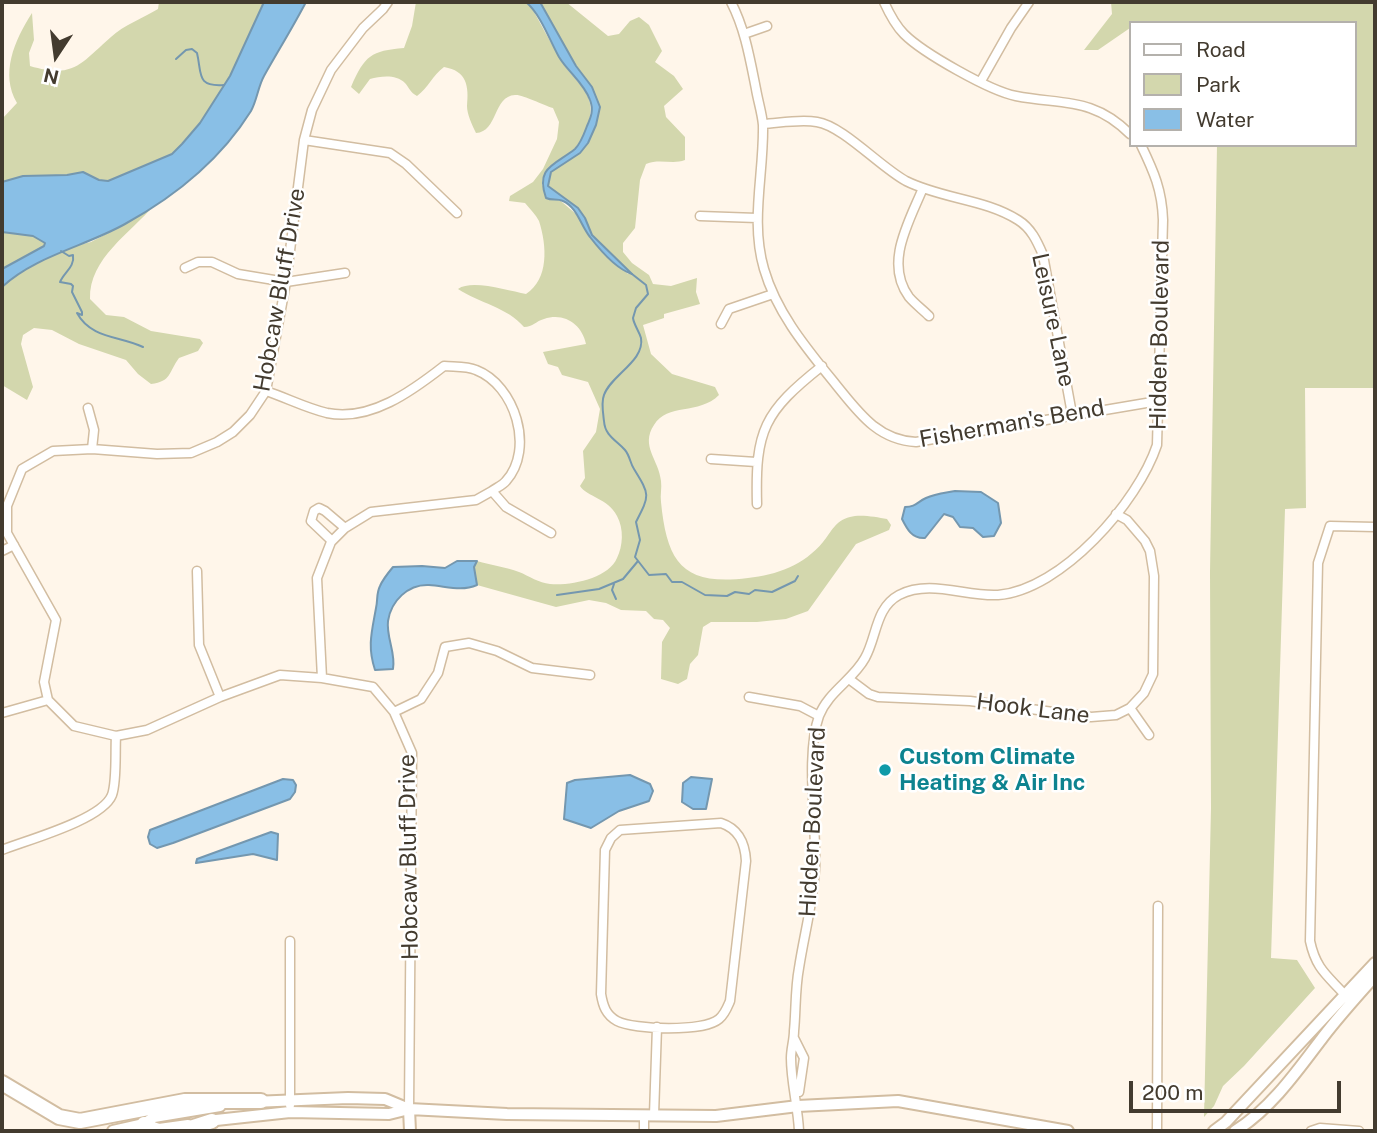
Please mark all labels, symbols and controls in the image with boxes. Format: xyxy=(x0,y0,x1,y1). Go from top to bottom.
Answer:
north arrow xyxy=(21,21,91,91)
legend xyxy=(1128,21,1356,147)
text: Road xyxy=(1196,37,1246,62)
text: N xyxy=(42,64,61,89)
text: Park xyxy=(1196,72,1241,97)
text: Water xyxy=(1196,107,1254,132)
street label: Hobcaw Bluff Drive xyxy=(249,186,311,394)
street label: Hidden Boulevard xyxy=(1145,240,1175,430)
street label: Leisure Lane xyxy=(1025,251,1081,389)
street label: Fisherman's Bend xyxy=(917,394,1107,454)
street label: Hook Lane xyxy=(975,688,1091,730)
street label: Hidden Boulevard xyxy=(794,726,832,918)
place label: Custom Climate Heating & Air Inc xyxy=(899,743,1085,797)
street label: Hobcaw Bluff Drive xyxy=(393,754,425,960)
marker: Custom Climate Heating & Air Inc xyxy=(877,762,893,778)
scale bar xyxy=(1132,1066,1344,1110)
text: 200 m xyxy=(1142,1080,1203,1105)

